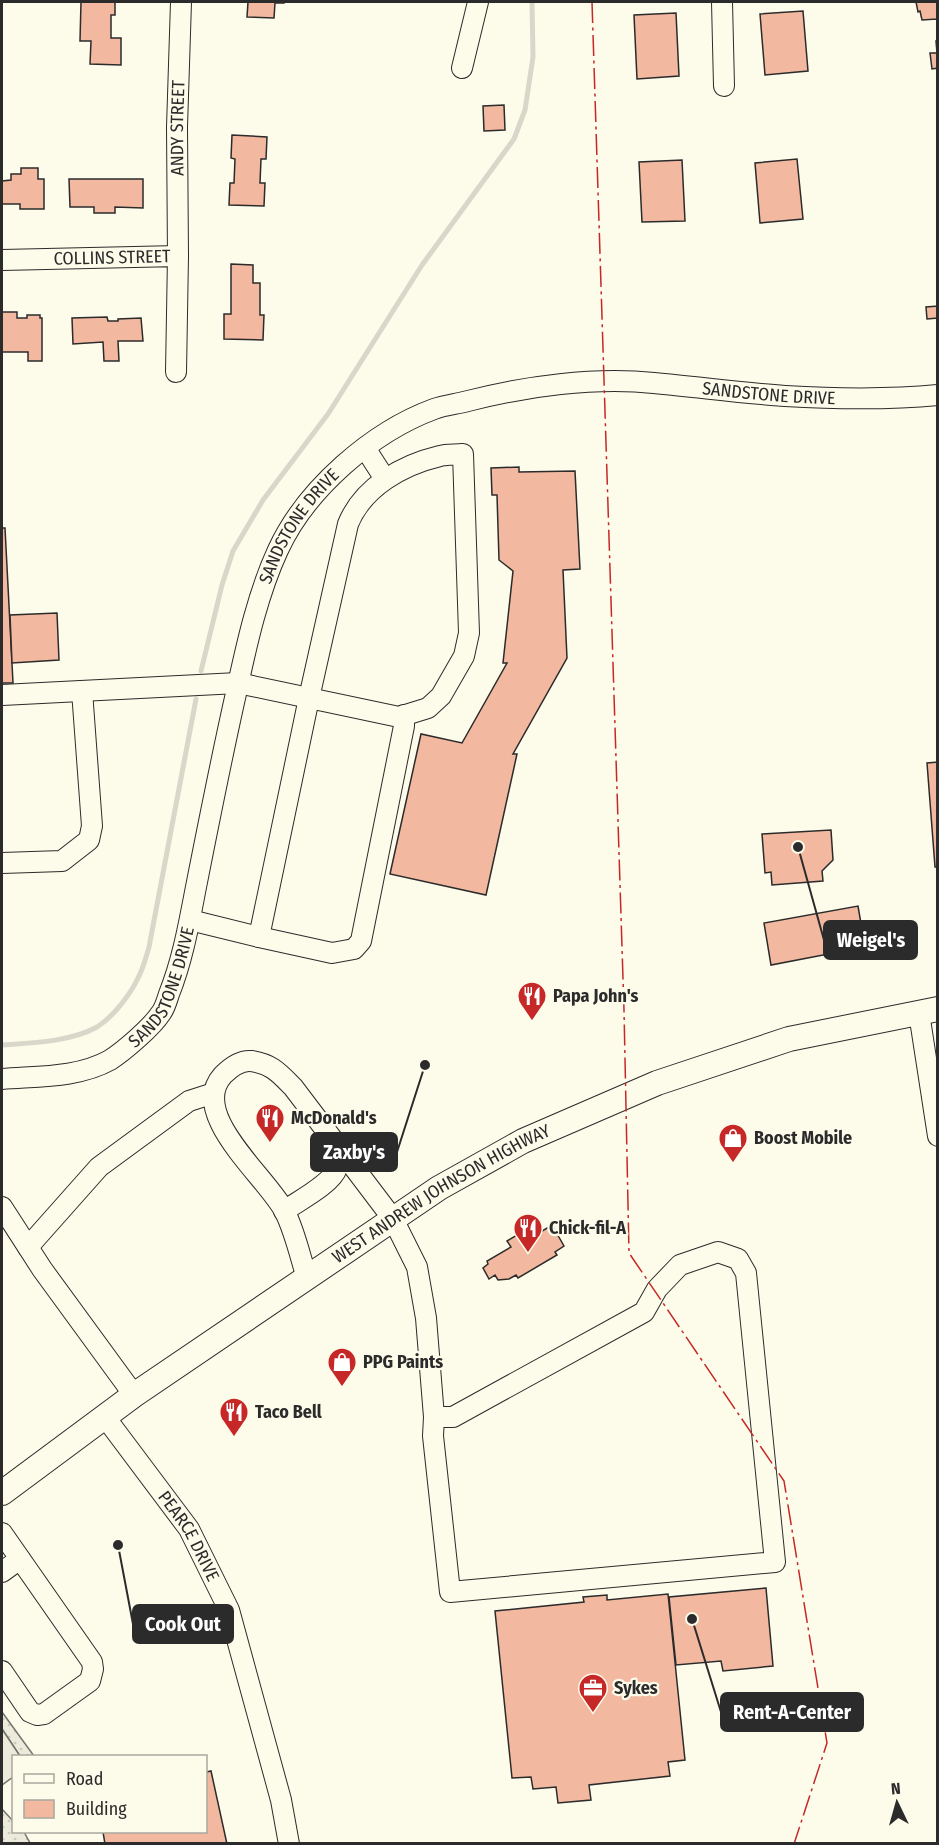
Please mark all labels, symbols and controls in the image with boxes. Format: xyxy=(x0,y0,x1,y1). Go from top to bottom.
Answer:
street label: ANDY STREET xyxy=(166,79,190,176)
street label: COLLINS STREET xyxy=(53,245,171,270)
street label: SANDSTONE DRIVE xyxy=(701,377,836,409)
street label: SANDSTONE DRIVE xyxy=(254,464,344,587)
callout: Weigel's xyxy=(824,921,917,959)
street label: SANDSTONE DRIVE xyxy=(124,925,199,1052)
text: Weigel's xyxy=(837,928,905,952)
restaurant icon: Papa John's xyxy=(516,980,548,1022)
place label: Papa John's xyxy=(553,985,639,1007)
restaurant icon: McDonald's xyxy=(254,1102,286,1144)
place label: McDonald's xyxy=(291,1107,377,1129)
street label: WEST ANDREW JOHNSON HIGHWAY xyxy=(328,1120,553,1268)
shop icon: Boost Mobile xyxy=(717,1122,749,1164)
place label: Boost Mobile xyxy=(754,1127,852,1149)
callout: Zaxby's xyxy=(311,1133,397,1171)
text: Zaxby's xyxy=(323,1140,385,1164)
restaurant icon: Chick-fil-A xyxy=(512,1212,544,1254)
place label: Chick-fil-A xyxy=(549,1217,626,1239)
shop icon: PPG Paints xyxy=(326,1346,358,1388)
place label: PPG Paints xyxy=(363,1351,443,1373)
restaurant icon: Taco Bell xyxy=(218,1396,250,1438)
place label: Taco Bell xyxy=(255,1401,322,1423)
street label: PEARCE DRIVE xyxy=(153,1487,224,1585)
callout: Cook Out xyxy=(133,1605,233,1643)
text: Cook Out xyxy=(145,1612,222,1636)
office icon: Sykes xyxy=(577,1672,609,1714)
place label: Sykes xyxy=(614,1677,658,1699)
callout: Rent-A-Center xyxy=(721,1693,863,1731)
text: Rent-A-Center xyxy=(733,1700,852,1724)
legend xyxy=(12,1755,207,1833)
text: Road xyxy=(66,1768,103,1790)
north arrow xyxy=(867,1773,927,1833)
text: N xyxy=(890,1779,901,1798)
text: Building xyxy=(66,1798,127,1820)

